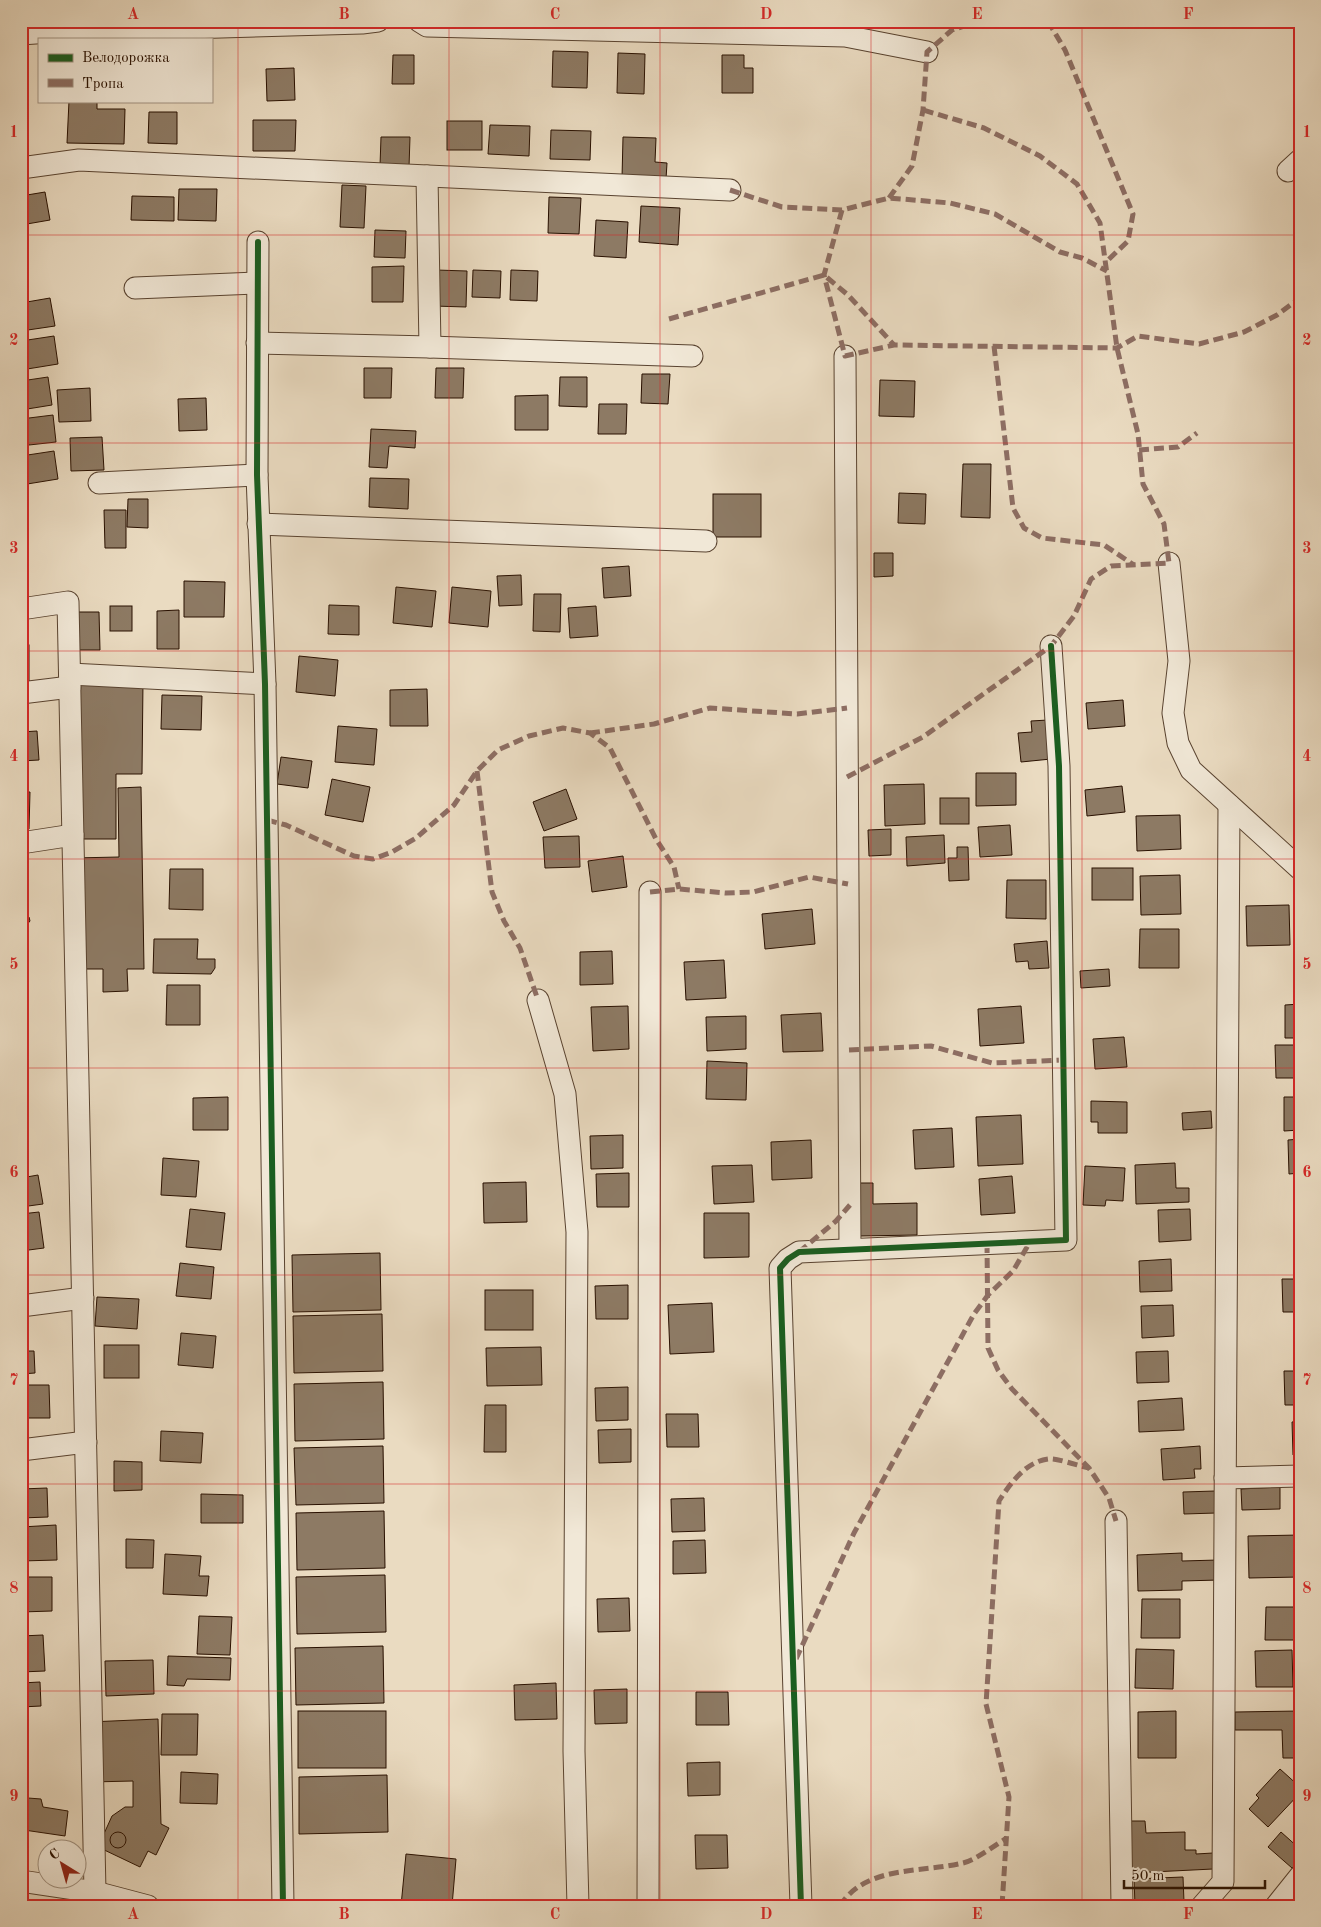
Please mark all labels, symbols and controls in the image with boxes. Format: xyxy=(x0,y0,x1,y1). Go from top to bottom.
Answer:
text: A xyxy=(127,7,139,23)
text: B xyxy=(338,7,350,23)
text: C xyxy=(550,7,560,23)
text: D xyxy=(760,7,772,23)
text: E xyxy=(971,7,983,23)
text: F xyxy=(1183,7,1194,23)
legend xyxy=(38,38,212,102)
text: Велодорожка xyxy=(82,51,170,66)
text: Тропа xyxy=(82,77,124,92)
text: 1 xyxy=(9,125,19,141)
text: 1 xyxy=(1302,125,1312,141)
text: 2 xyxy=(9,333,19,349)
text: 2 xyxy=(1302,333,1312,349)
text: 3 xyxy=(9,541,19,557)
text: 3 xyxy=(1302,541,1312,557)
text: 4 xyxy=(9,749,19,765)
text: 4 xyxy=(1302,749,1312,765)
text: 5 xyxy=(9,957,19,973)
text: 5 xyxy=(1302,957,1312,973)
text: 6 xyxy=(9,1165,19,1181)
text: 6 xyxy=(1302,1165,1312,1181)
text: 7 xyxy=(9,1373,19,1389)
text: 7 xyxy=(1302,1373,1312,1389)
text: 8 xyxy=(9,1581,19,1597)
text: 8 xyxy=(1302,1581,1312,1597)
text: 9 xyxy=(9,1789,19,1805)
text: 9 xyxy=(1302,1789,1312,1805)
north arrow xyxy=(38,1840,88,1890)
text: С xyxy=(47,1846,63,1863)
scale bar xyxy=(1124,1857,1265,1889)
text: 50 m xyxy=(1131,1869,1165,1884)
text: A xyxy=(127,1907,139,1923)
text: B xyxy=(338,1907,350,1923)
text: C xyxy=(550,1907,560,1923)
text: D xyxy=(760,1907,772,1923)
text: E xyxy=(971,1907,983,1923)
text: F xyxy=(1183,1907,1194,1923)

